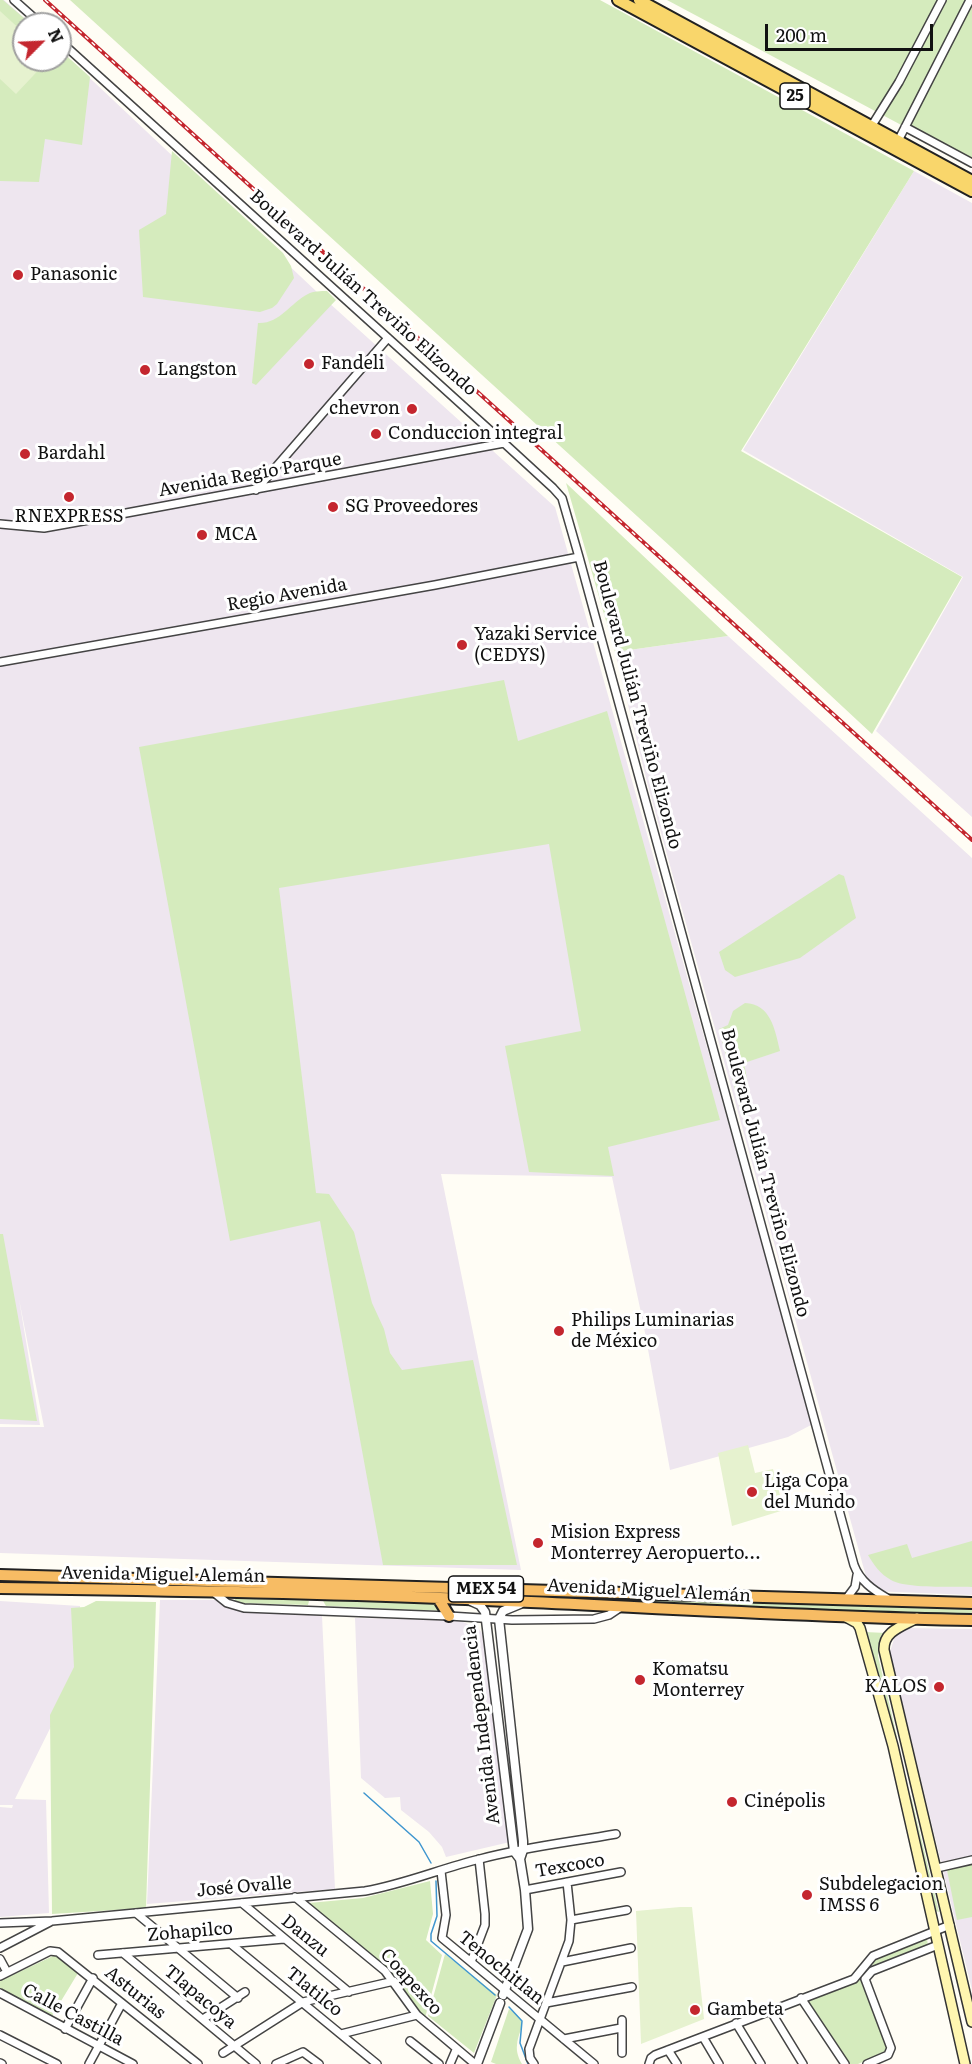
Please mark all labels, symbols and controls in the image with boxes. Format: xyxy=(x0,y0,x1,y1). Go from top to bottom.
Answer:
north arrow xyxy=(12,12,72,72)
scale bar xyxy=(768,12,936,50)
text: 200 m xyxy=(776,21,827,48)
text: N xyxy=(43,24,70,47)
road number: 25 xyxy=(780,83,810,109)
street label: Boulevard Julián Treviño Elizondo xyxy=(245,185,481,401)
place label: Panasonic xyxy=(30,264,117,286)
marker: Panasonic xyxy=(11,268,25,282)
place label: Fandeli xyxy=(321,353,385,375)
marker: Fandeli xyxy=(302,357,316,371)
place label: Langston xyxy=(157,359,237,381)
marker: Langston xyxy=(138,363,152,377)
place label: chevron xyxy=(329,398,400,420)
marker: chevron xyxy=(405,402,419,416)
place label: Conduccion integral xyxy=(388,423,563,445)
marker: Conduccion integral xyxy=(369,427,383,441)
place label: Bardahl xyxy=(37,443,105,465)
marker: Bardahl xyxy=(18,447,32,461)
street label: Avenida Regio Parque xyxy=(157,448,343,502)
marker: RNEXPRESS xyxy=(62,490,76,504)
place label: SG Proveedores xyxy=(345,496,478,518)
marker: SG Proveedores xyxy=(326,500,340,514)
place label: RNEXPRESS xyxy=(14,506,124,528)
place label: MCA xyxy=(214,524,257,546)
marker: MCA xyxy=(195,528,209,542)
street label: Boulevard Julián Treviño Elizondo xyxy=(588,558,686,852)
street label: Regio Avenida xyxy=(225,574,349,616)
place label: Yazaki Service (CEDYS) xyxy=(474,624,597,666)
marker: Yazaki Service (CEDYS) xyxy=(455,638,469,652)
street label: Boulevard Julián Treviño Elizondo xyxy=(716,1026,814,1320)
place label: Philips Luminarias de México xyxy=(571,1310,734,1352)
marker: Philips Luminarias de México xyxy=(552,1324,566,1338)
place label: Liga Copa del Mundo xyxy=(764,1471,855,1514)
marker: Liga Copa del Mundo xyxy=(745,1485,759,1499)
place label: Mision Express Monterrey Aeropuerto… xyxy=(550,1522,760,1564)
marker: Mision Express Monterrey Aeropuerto… xyxy=(531,1536,545,1550)
street label: Avenida Miguel Alemán xyxy=(61,1562,265,1588)
street label: Avenida Miguel Alemán xyxy=(546,1575,752,1607)
road number: MEX 54 xyxy=(448,1576,524,1602)
street label: Avenida Independencia xyxy=(459,1624,505,1826)
place label: Komatsu Monterrey xyxy=(652,1659,744,1702)
marker: Komatsu Monterrey xyxy=(633,1673,647,1687)
place label: KALOS xyxy=(865,1676,927,1698)
marker: KALOS xyxy=(932,1680,946,1694)
place label: Cinépolis xyxy=(744,1791,825,1813)
marker: Cinépolis xyxy=(725,1795,739,1809)
street label: Texcoco xyxy=(534,1849,606,1883)
street label: José Ovalle xyxy=(196,1872,292,1902)
place label: Subdelegacion IMSS 6 xyxy=(819,1874,943,1916)
marker: Subdelegacion IMSS 6 xyxy=(800,1888,814,1902)
street label: Danzu xyxy=(277,1910,333,1962)
street label: Zohapilco xyxy=(146,1917,234,1947)
street label: Tenochitlan xyxy=(454,1927,548,2009)
street label: Coapexco xyxy=(375,1944,447,2020)
street label: Tlapacoya xyxy=(159,1960,241,2034)
street label: Asturias xyxy=(100,1962,170,2024)
street label: Tlatilco xyxy=(281,1963,347,2021)
street label: Calle Castilla xyxy=(19,1979,127,2051)
place label: Gambeta xyxy=(707,1999,784,2021)
marker: Gambeta xyxy=(688,2003,702,2017)

